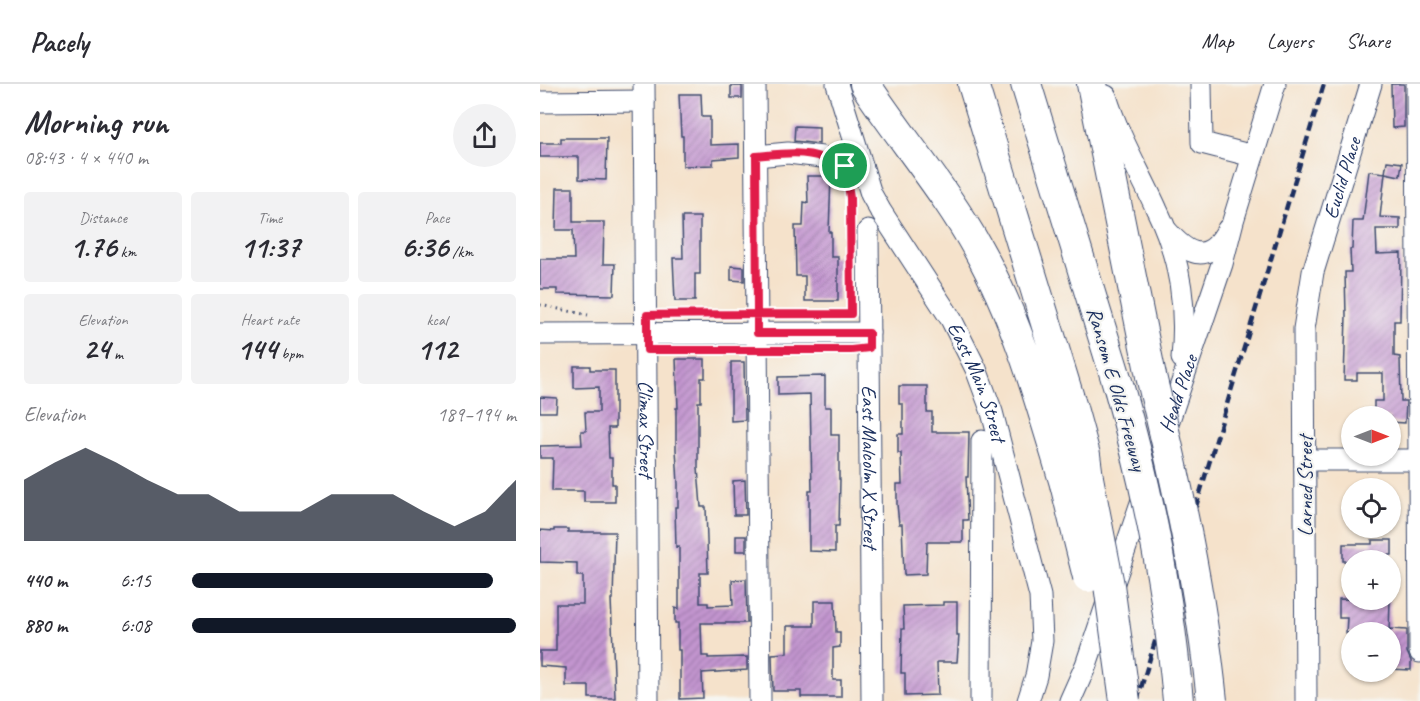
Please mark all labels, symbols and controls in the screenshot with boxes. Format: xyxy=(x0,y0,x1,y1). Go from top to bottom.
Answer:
text: Pacely xyxy=(30,24,89,59)
text: Map xyxy=(1201,28,1234,54)
text: Layers xyxy=(1267,28,1313,54)
text: Share xyxy=(1346,28,1390,54)
text: Morning run xyxy=(24,101,168,143)
button: share xyxy=(453,104,516,167)
street label: Euclid Place xyxy=(1317,132,1367,222)
pin xyxy=(819,140,870,191)
text: 08:43 · 4 × 440 m xyxy=(24,145,148,170)
icon: arrive xyxy=(828,149,861,182)
text: Distance xyxy=(79,208,127,228)
text: Time xyxy=(258,208,282,228)
text: Pace xyxy=(425,208,449,228)
text: 1.76 xyxy=(70,228,117,266)
text: 11:37 xyxy=(240,228,300,266)
text: 6:36 xyxy=(401,228,448,266)
text: km xyxy=(117,242,136,262)
text: /km xyxy=(448,242,473,262)
street label: Ransom E Olds Freeway xyxy=(1081,304,1153,476)
text: Elevation xyxy=(78,310,128,330)
text: Heart rate xyxy=(241,310,299,330)
text: kcal xyxy=(426,310,448,330)
street label: East Main Street xyxy=(942,318,1013,447)
text: 24 xyxy=(83,330,110,368)
text: 144 xyxy=(237,330,277,368)
text: 112 xyxy=(417,330,457,368)
text: m xyxy=(110,344,123,364)
text: bpm xyxy=(277,344,303,364)
street label: Heald Place xyxy=(1153,349,1204,436)
street label: Climax Street xyxy=(633,380,660,481)
street label: East Malcolm X Street xyxy=(856,385,884,552)
text: Elevation xyxy=(24,402,86,427)
text: 189–194 m xyxy=(437,402,516,427)
north arrow xyxy=(1341,406,1401,466)
map controls xyxy=(1341,406,1401,682)
street label: Larned Street xyxy=(1292,432,1318,537)
button: locate xyxy=(1341,478,1401,538)
button: + xyxy=(1341,550,1401,610)
text: 440 m xyxy=(24,568,67,593)
text: 6:15 xyxy=(120,568,151,593)
text: 880 m xyxy=(24,613,67,638)
text: 6:08 xyxy=(120,613,151,638)
button: − xyxy=(1341,622,1401,682)

